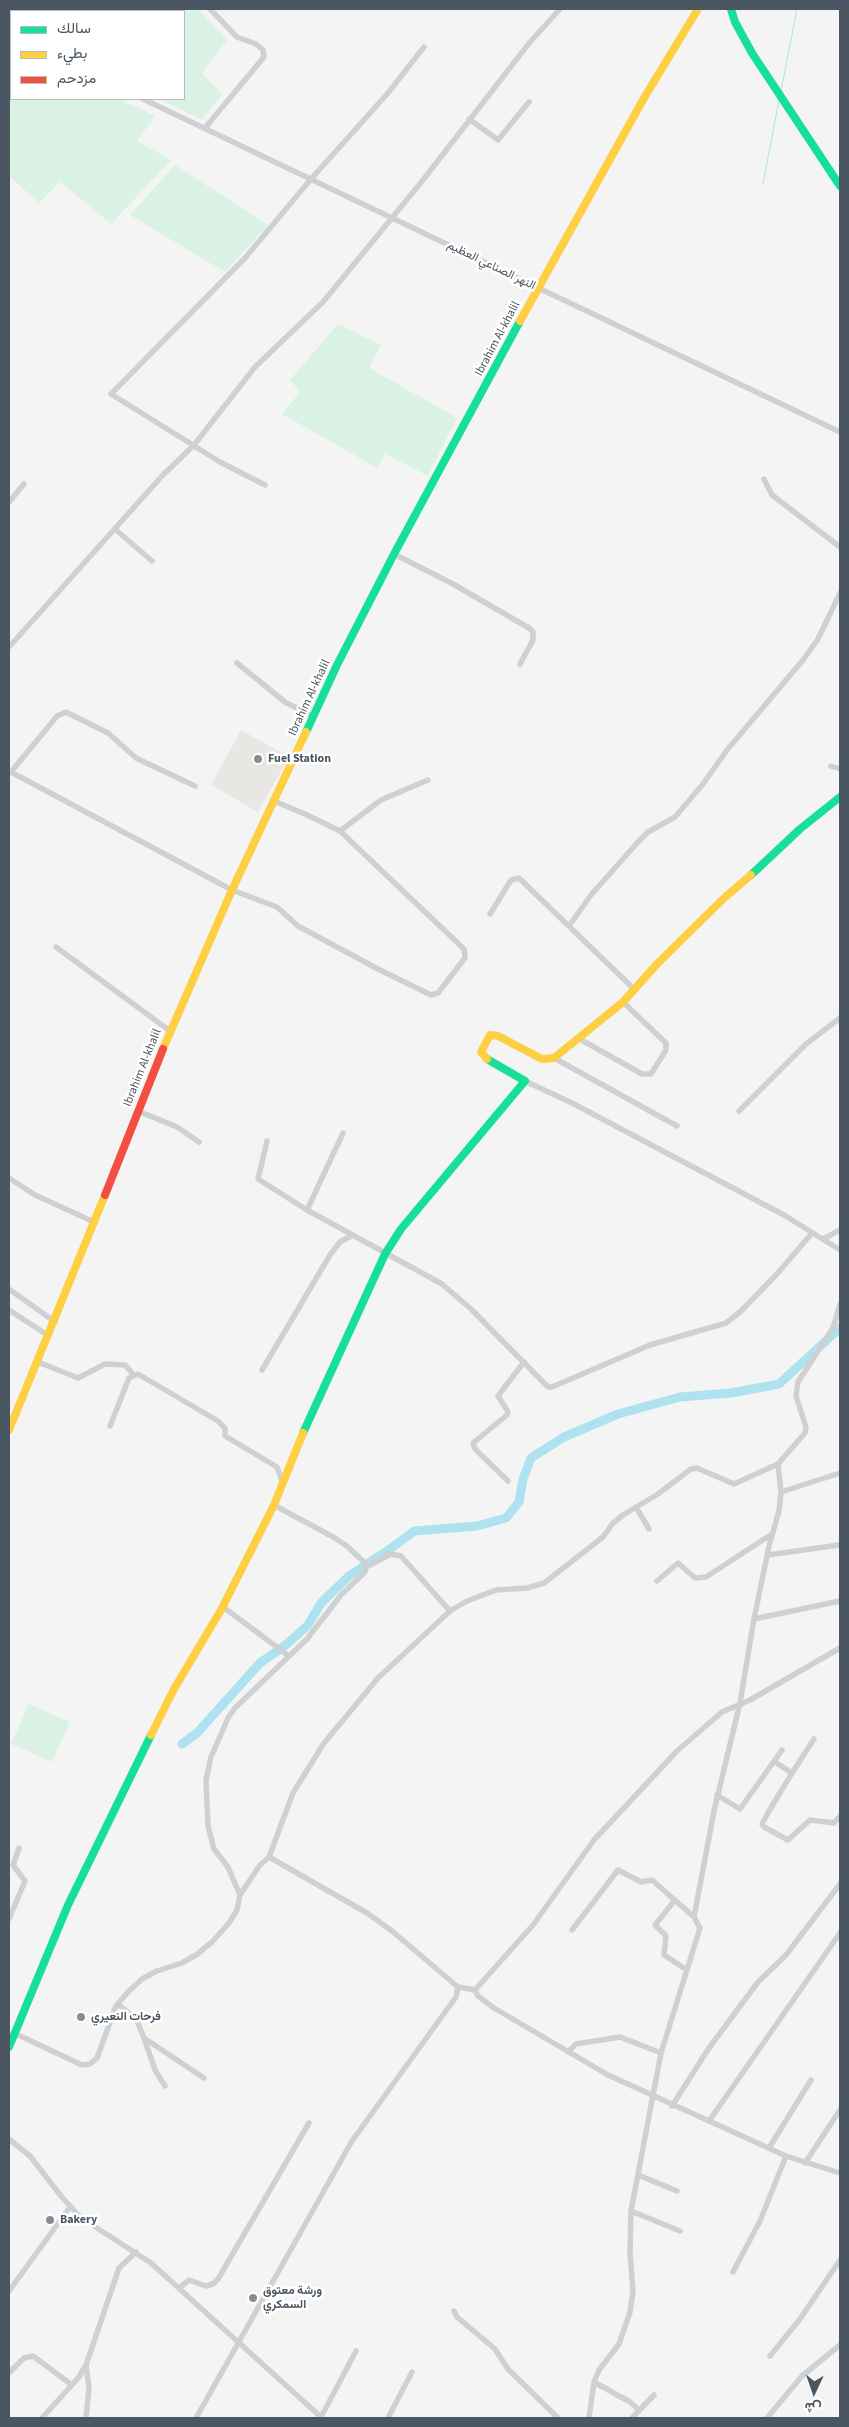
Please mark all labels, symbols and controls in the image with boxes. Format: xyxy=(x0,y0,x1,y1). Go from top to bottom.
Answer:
legend xyxy=(10,10,185,100)
text: سالك xyxy=(57,18,91,39)
text: بطيء xyxy=(57,43,87,64)
text: مزدحم xyxy=(57,68,96,89)
street label: النهر الصناعي العظيم xyxy=(444,238,538,294)
street label: Ibrahim Al-khalil xyxy=(472,299,524,379)
street label: Ibrahim Al-khalil xyxy=(286,658,334,738)
place label: Fuel Station xyxy=(268,752,331,766)
marker: Fuel Station xyxy=(252,753,264,765)
street label: Ibrahim Al-khalil xyxy=(121,1027,165,1109)
place label: فرحات النعيري xyxy=(91,2010,161,2024)
marker: فرحات النعيري xyxy=(75,2011,87,2023)
place label: Bakery xyxy=(60,2213,97,2227)
marker: Bakery xyxy=(44,2214,56,2226)
place label: ورشة معتوق السمكري xyxy=(263,2284,322,2312)
marker: ورشة معتوق السمكري xyxy=(247,2292,259,2304)
north arrow xyxy=(789,2367,839,2417)
text: ش xyxy=(804,2397,822,2417)

